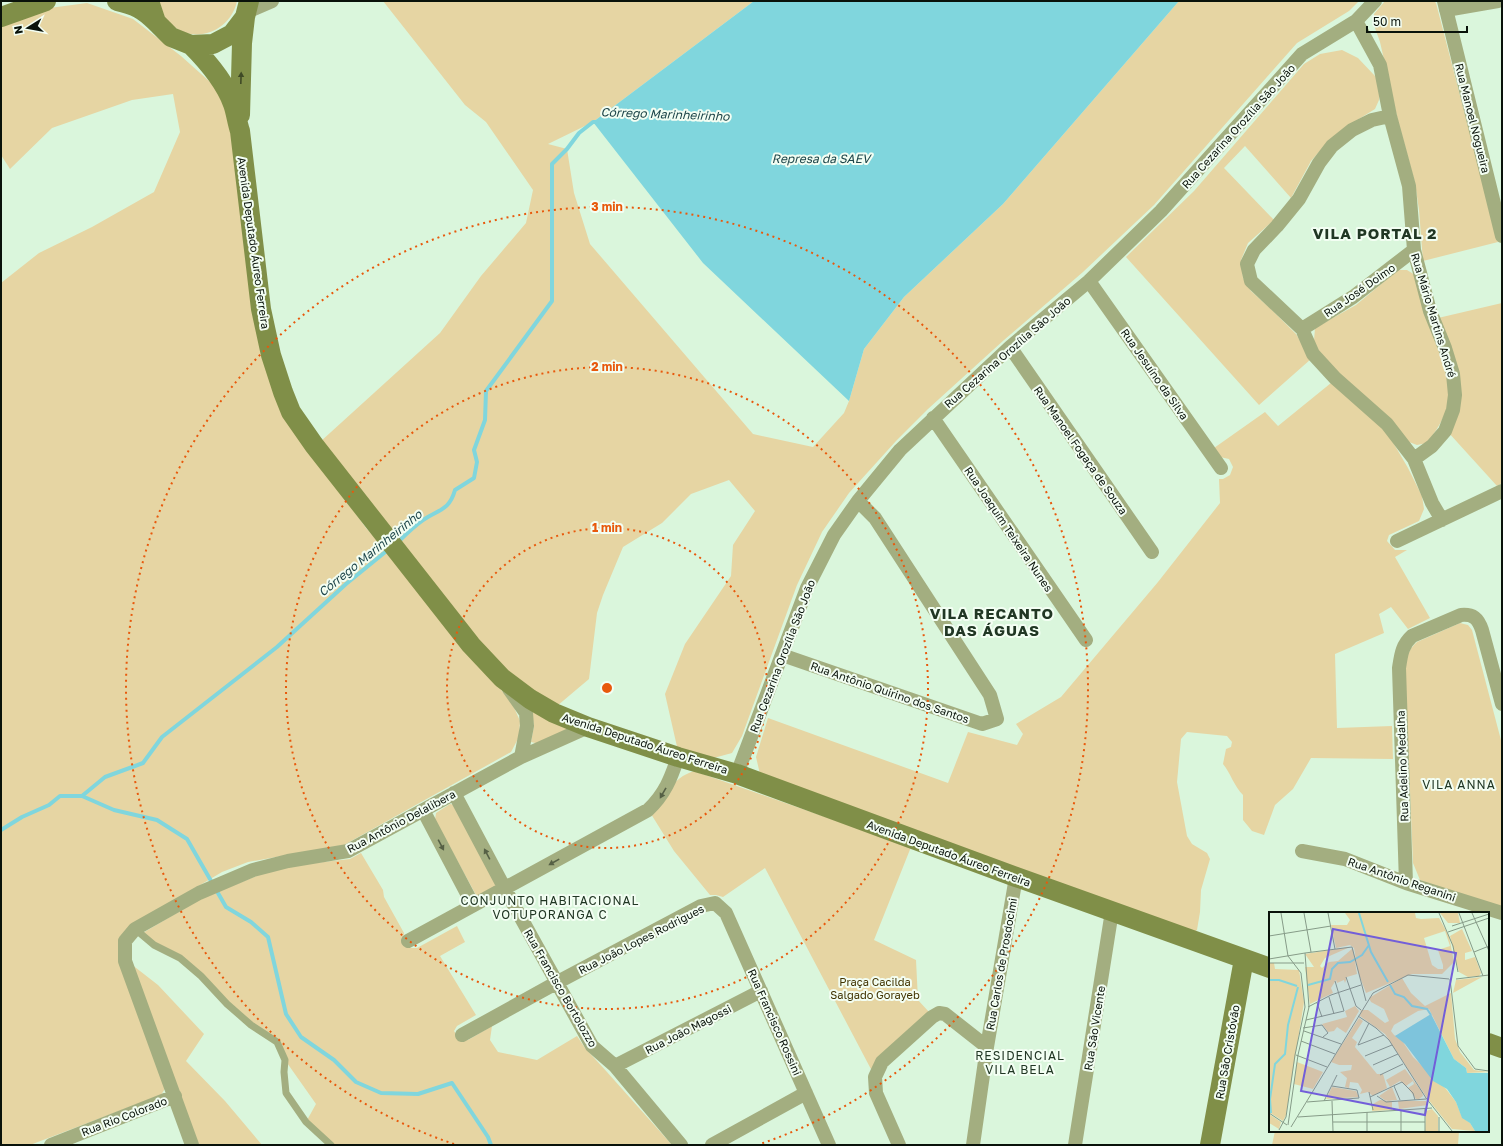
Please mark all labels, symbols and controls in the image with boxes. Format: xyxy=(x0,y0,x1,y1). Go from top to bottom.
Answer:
north arrow xyxy=(8,8,48,48)
scale bar xyxy=(1367,8,1467,34)
text: 50 m xyxy=(1373,14,1401,29)
text: N xyxy=(11,25,25,35)
street label: Rua Cezarina Orozília São João xyxy=(1179,61,1298,191)
street label: Rua Manoel Nogueira xyxy=(1453,62,1493,174)
one-way arrow xyxy=(238,72,245,84)
water label: Córrego Marinheirinho xyxy=(600,104,730,124)
water label: Represa da SAEV xyxy=(772,151,872,166)
street label: Avenida Deputado Áureo Ferreira xyxy=(235,156,273,330)
text: 3 min xyxy=(591,199,623,214)
district label: VILA PORTAL 2 xyxy=(1313,224,1437,242)
street label: Rua Mário Martins André xyxy=(1409,251,1459,379)
street label: Rua José Doimo xyxy=(1321,260,1398,319)
street label: Rua Cezarina Orozília São João xyxy=(941,293,1073,410)
street label: Rua Jesuíno da Silva xyxy=(1119,326,1191,422)
text: 2 min xyxy=(591,359,623,374)
street label: Rua Manoel Fogaça de Souza xyxy=(1032,383,1130,517)
street label: Rua Joaquim Teixeira Nunes xyxy=(962,464,1056,594)
water label: Córrego Marinheirinho xyxy=(315,506,425,599)
text: 1 min xyxy=(592,520,622,535)
street label: Rua Cezarina Orozília São João xyxy=(747,577,817,734)
district label: VILA RECANTO DAS ÁGUAS xyxy=(930,604,1054,639)
street label: Rua Antônio Quirino dos Santos xyxy=(809,659,971,725)
centre of rings xyxy=(600,681,614,695)
street label: Avenida Deputado Áureo Ferreira xyxy=(561,710,729,776)
street label: Rua Adelino Medalha xyxy=(1394,710,1410,822)
district label: VILA ANNA xyxy=(1422,777,1496,792)
street label: Rua Antônio Delalibera xyxy=(345,787,457,855)
one-way arrow xyxy=(659,787,666,799)
street label: Avenida Deputado Áureo Ferreira xyxy=(865,817,1033,889)
one-way arrow xyxy=(438,839,445,851)
one-way arrow xyxy=(484,849,490,860)
street label: Rua Antônio Reganini xyxy=(1346,854,1458,904)
one-way arrow xyxy=(548,858,560,865)
district label: CONJUNTO HABITACIONAL VOTUPORANGA C xyxy=(461,893,639,922)
street label: Rua Carlos de Prosdocimi xyxy=(983,897,1019,1031)
street label: Rua João Lopes Rodrigues xyxy=(576,902,706,976)
inset map xyxy=(1269,912,1489,1132)
street label: Rua Francisco Bortolozzo xyxy=(522,927,600,1050)
street label: Rua Francisco Rossini xyxy=(746,967,804,1077)
park label: Praça Cacilda Salgado Gorayeb xyxy=(830,975,920,1001)
street label: Rua São Vicente xyxy=(1081,985,1107,1071)
street label: Rua João Magossi xyxy=(643,1002,733,1056)
street label: Rua São Cristóvão xyxy=(1212,1003,1242,1100)
district label: RESIDENCIAL VILA BELA xyxy=(975,1048,1065,1077)
street label: Rua Rio Colorado xyxy=(79,1094,169,1138)

